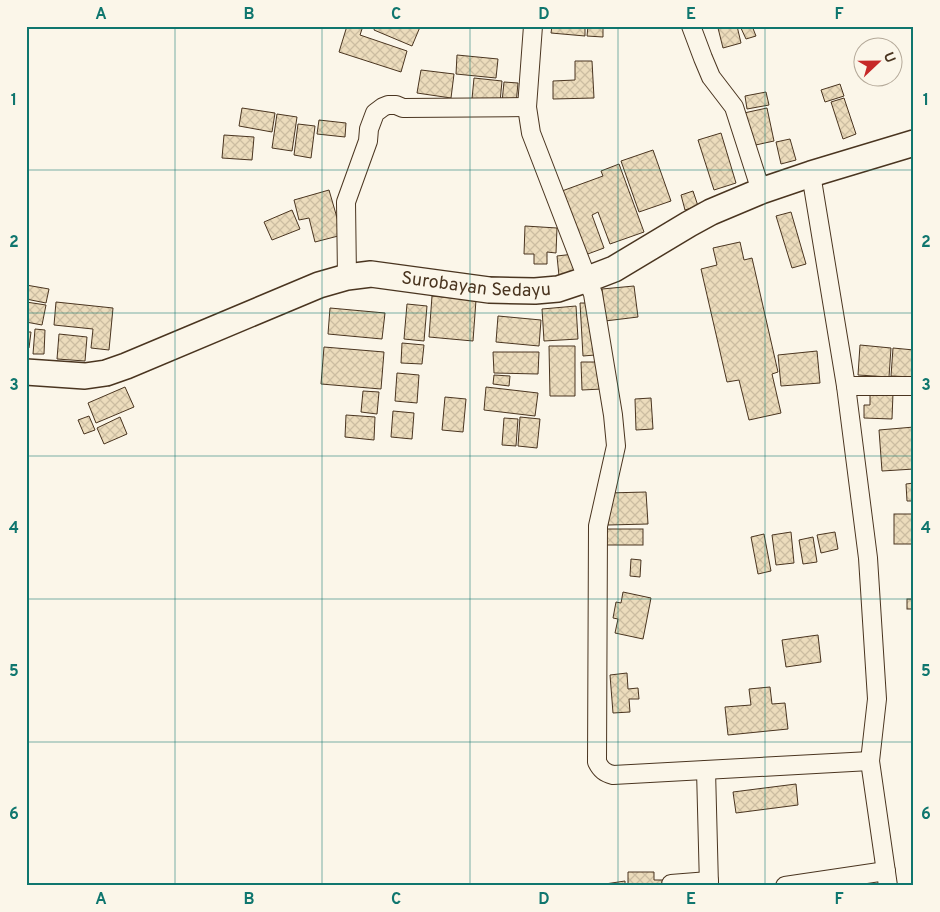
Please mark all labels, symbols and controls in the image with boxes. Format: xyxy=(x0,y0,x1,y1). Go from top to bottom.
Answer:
text: A xyxy=(95,5,107,25)
text: B xyxy=(243,5,255,25)
text: C xyxy=(391,5,401,25)
text: D xyxy=(538,5,550,25)
text: E xyxy=(686,5,696,25)
text: F xyxy=(834,5,844,25)
north arrow xyxy=(852,38,902,88)
text: U xyxy=(879,50,898,65)
text: 1 xyxy=(11,91,17,111)
text: 1 xyxy=(923,91,929,111)
text: 2 xyxy=(9,233,19,253)
text: 2 xyxy=(921,233,931,253)
street label: Surobayan Sedayu xyxy=(400,267,552,303)
text: 3 xyxy=(9,376,19,396)
text: 3 xyxy=(921,376,931,396)
text: 4 xyxy=(9,519,19,539)
text: 4 xyxy=(921,519,931,539)
text: 5 xyxy=(9,662,19,682)
text: 5 xyxy=(921,662,931,682)
text: 6 xyxy=(9,805,19,825)
text: 6 xyxy=(921,805,931,825)
text: A xyxy=(95,890,107,910)
text: B xyxy=(243,890,255,910)
text: C xyxy=(391,890,401,910)
text: D xyxy=(538,890,550,910)
text: E xyxy=(686,890,696,910)
text: F xyxy=(834,890,844,910)

